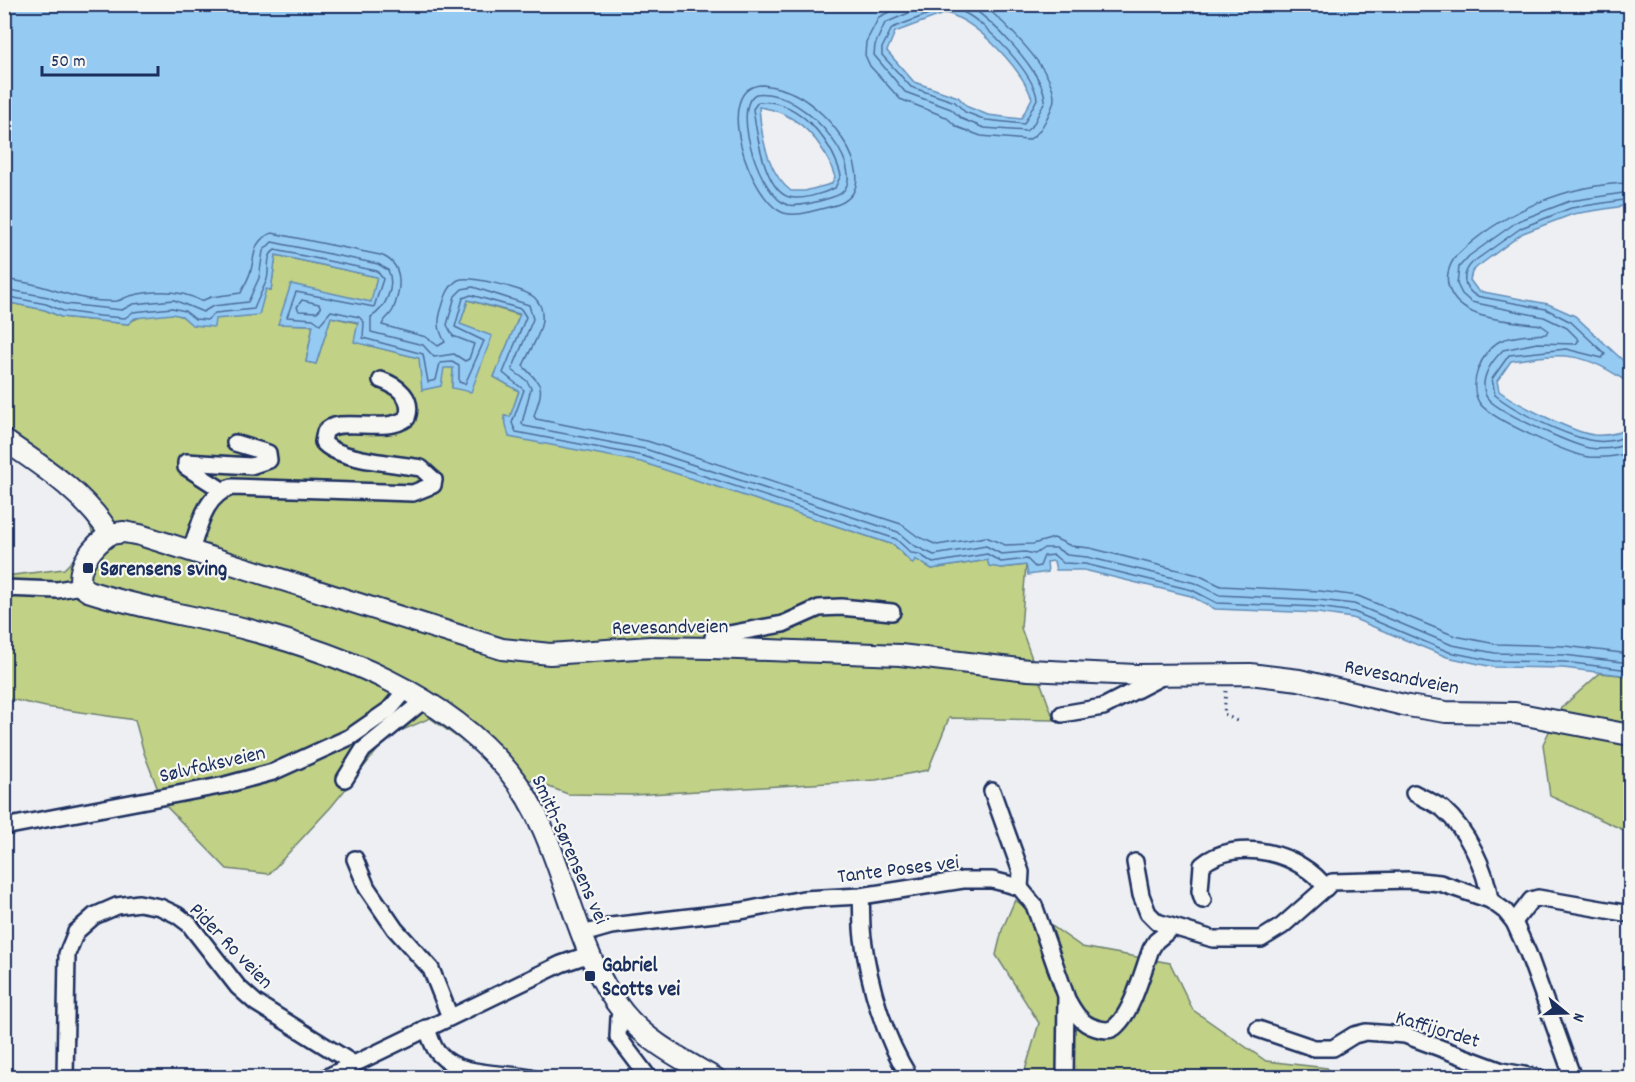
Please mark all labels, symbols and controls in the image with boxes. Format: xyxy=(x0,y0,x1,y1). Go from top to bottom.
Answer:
scale bar xyxy=(42,39,158,77)
text: 50 m xyxy=(51,50,86,75)
place label: Sørensens sving xyxy=(100,556,227,586)
marker: Sørensens sving xyxy=(81,561,95,575)
street label: Revesandveien xyxy=(612,613,729,645)
street label: Revesandveien xyxy=(1341,653,1461,705)
street label: Sølvfaksveien xyxy=(157,739,269,793)
street label: Smith-Sørensens vei xyxy=(522,771,615,930)
street label: Tante Poses vei xyxy=(836,849,961,893)
street label: Pider Ro veien xyxy=(181,897,279,997)
place label: Gabriel Scotts vei xyxy=(602,952,680,1006)
marker: Gabriel Scotts vei xyxy=(583,969,597,983)
north arrow xyxy=(1536,983,1596,1043)
street label: Kaffijordet xyxy=(1391,1004,1483,1058)
text: N xyxy=(1566,1010,1590,1025)

